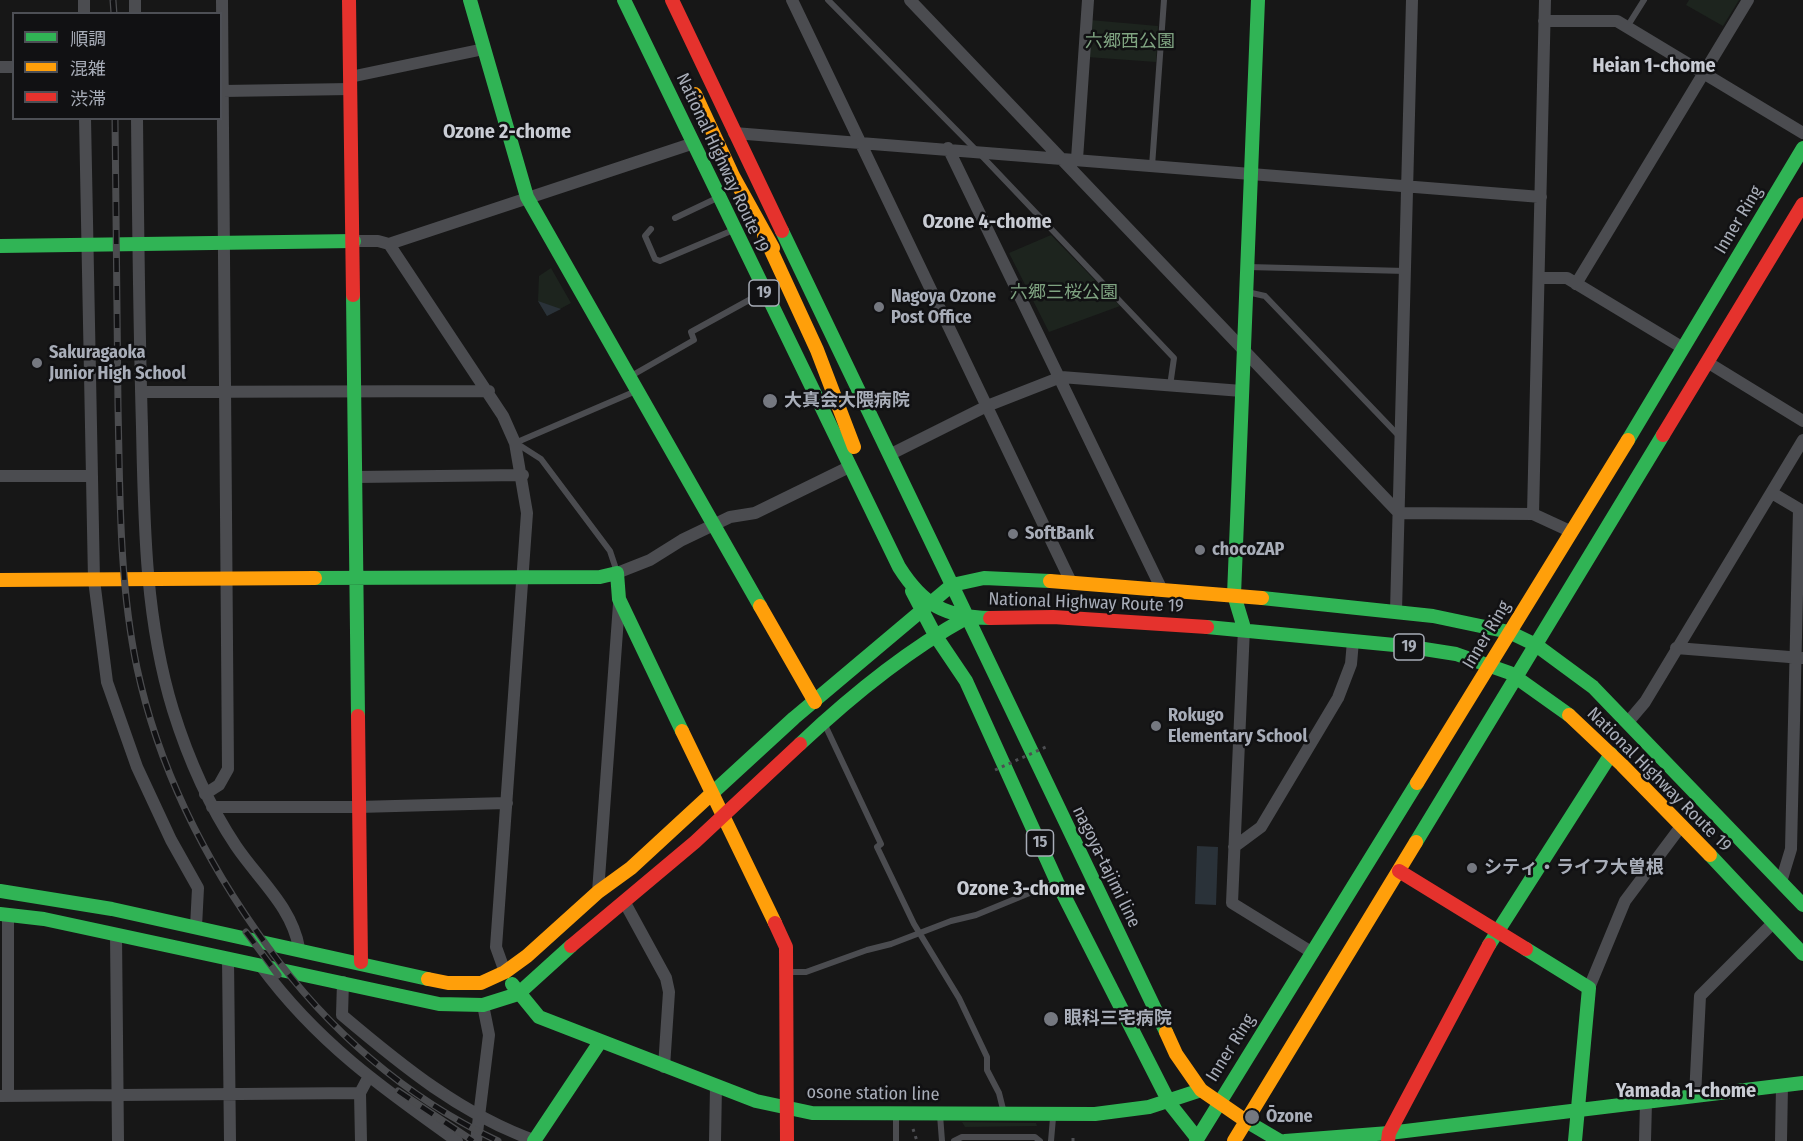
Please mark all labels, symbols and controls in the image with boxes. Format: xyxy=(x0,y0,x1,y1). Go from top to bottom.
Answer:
legend xyxy=(12,12,222,120)
text: 順調 xyxy=(70,28,106,50)
park label: 六郷西公園 xyxy=(1085,31,1175,53)
district label: Heian 1-chome xyxy=(1592,54,1716,78)
text: 混雑 xyxy=(70,58,106,80)
street label: National Highway Route 19 xyxy=(671,70,773,256)
text: 渋滞 xyxy=(70,88,106,110)
district label: Ozone 2-chome xyxy=(443,120,571,144)
street label: Inner Ring xyxy=(1710,182,1768,258)
district label: Ozone 4-chome xyxy=(922,210,1052,234)
road number: 19 xyxy=(749,280,779,306)
park label: 六郷三桜公園 xyxy=(1010,282,1118,304)
place label: Nagoya Ozone Post Office xyxy=(891,286,996,328)
marker: Nagoya Ozone Post Office xyxy=(872,300,886,314)
place label: Sakuragaoka Junior High School xyxy=(49,342,186,385)
marker: Sakuragaoka Junior High School xyxy=(30,356,44,370)
place label: 大真会大隈病院 xyxy=(784,390,910,412)
marker: 大真会大隈病院 xyxy=(761,392,779,410)
place label: SoftBank xyxy=(1025,523,1094,545)
marker: SoftBank xyxy=(1006,527,1020,541)
place label: chocoZAP xyxy=(1212,539,1284,561)
marker: chocoZAP xyxy=(1193,543,1207,557)
street label: National Highway Route 19 xyxy=(988,589,1184,617)
street label: Inner Ring xyxy=(1458,597,1516,673)
road number: 19 xyxy=(1394,634,1424,660)
street label: National Highway Route 19 xyxy=(1582,703,1736,857)
place label: Rokugo Elementary School xyxy=(1168,705,1307,748)
marker: Rokugo Elementary School xyxy=(1149,719,1163,733)
street label: nagoya-tajimi line xyxy=(1067,803,1145,931)
road number: 15 xyxy=(1026,830,1054,856)
place label: シティ・ライフ大曽根 xyxy=(1484,857,1664,879)
marker: シティ・ライフ大曽根 xyxy=(1465,861,1479,875)
district label: Ozone 3-chome xyxy=(957,877,1085,901)
place label: 眼科三宅病院 xyxy=(1064,1008,1172,1030)
marker: 眼科三宅病院 xyxy=(1042,1010,1060,1028)
street label: Inner Ring xyxy=(1202,1010,1260,1086)
district label: Yamada 1-chome xyxy=(1616,1079,1756,1103)
street label: osone station line xyxy=(806,1082,940,1106)
place label: Ōzone xyxy=(1266,1106,1313,1128)
marker: Ōzone xyxy=(1243,1108,1261,1126)

